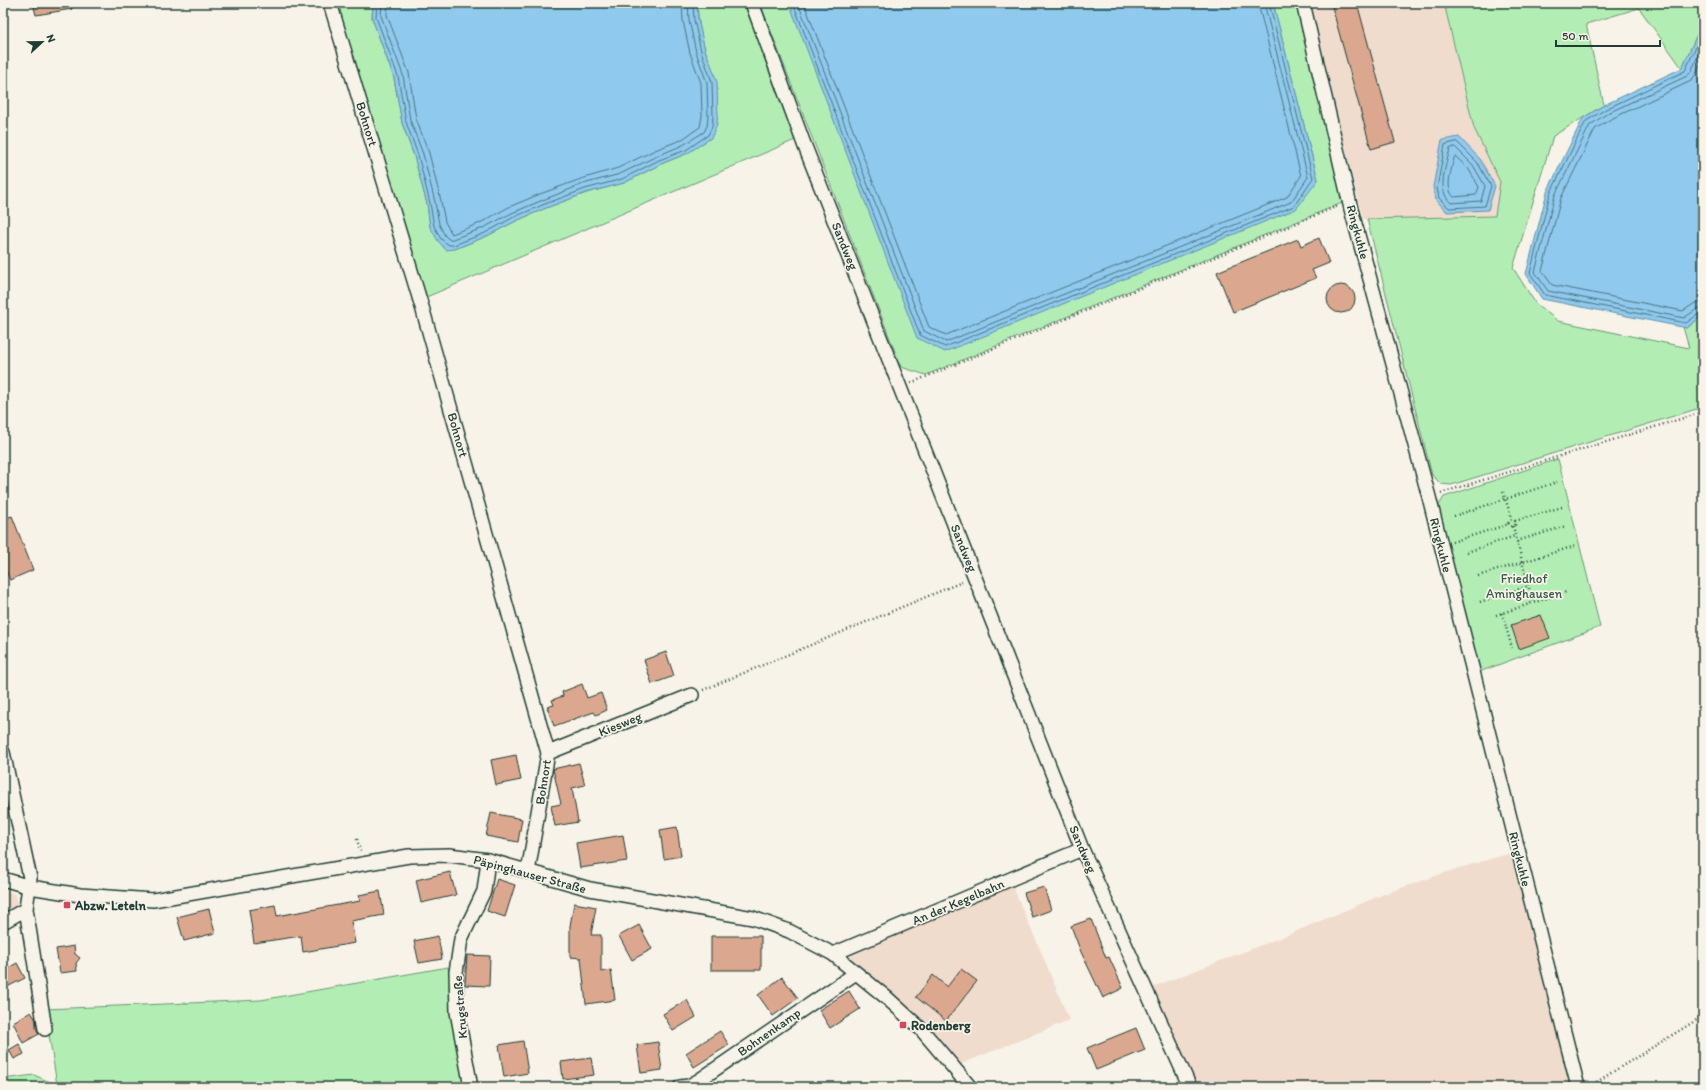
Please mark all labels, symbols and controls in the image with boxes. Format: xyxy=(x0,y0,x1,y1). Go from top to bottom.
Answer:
north arrow xyxy=(22,22,62,62)
scale bar xyxy=(1556,22,1660,48)
text: 50 m xyxy=(1562,29,1588,43)
text: N xyxy=(43,33,58,44)
street label: Bohnort xyxy=(353,100,381,148)
street label: Ringkuhle xyxy=(1344,203,1372,261)
street label: Sandweg xyxy=(829,220,861,272)
street label: Bohnort xyxy=(445,411,472,459)
street label: Ringkuhle xyxy=(1427,516,1455,574)
street label: Sandweg xyxy=(948,522,980,574)
park label: Friedhof Aminghausen xyxy=(1486,571,1563,601)
street label: Kiesweg xyxy=(596,708,644,739)
street label: Bohnort xyxy=(532,758,554,806)
street label: Sandweg xyxy=(1066,823,1100,875)
street label: Ringkuhle xyxy=(1506,830,1534,888)
street label: Päpinghauser Straße xyxy=(472,852,588,896)
street label: An der Kegelbahn xyxy=(910,876,1006,928)
place label: Abzw. Leteln xyxy=(74,898,146,913)
marker: Abzw. Leteln xyxy=(62,900,72,910)
street label: Krugstraße xyxy=(450,975,470,1039)
street label: Bohnenkamp xyxy=(735,1005,803,1059)
place label: Rodenberg xyxy=(911,1018,971,1034)
marker: Rodenberg xyxy=(898,1020,908,1030)

